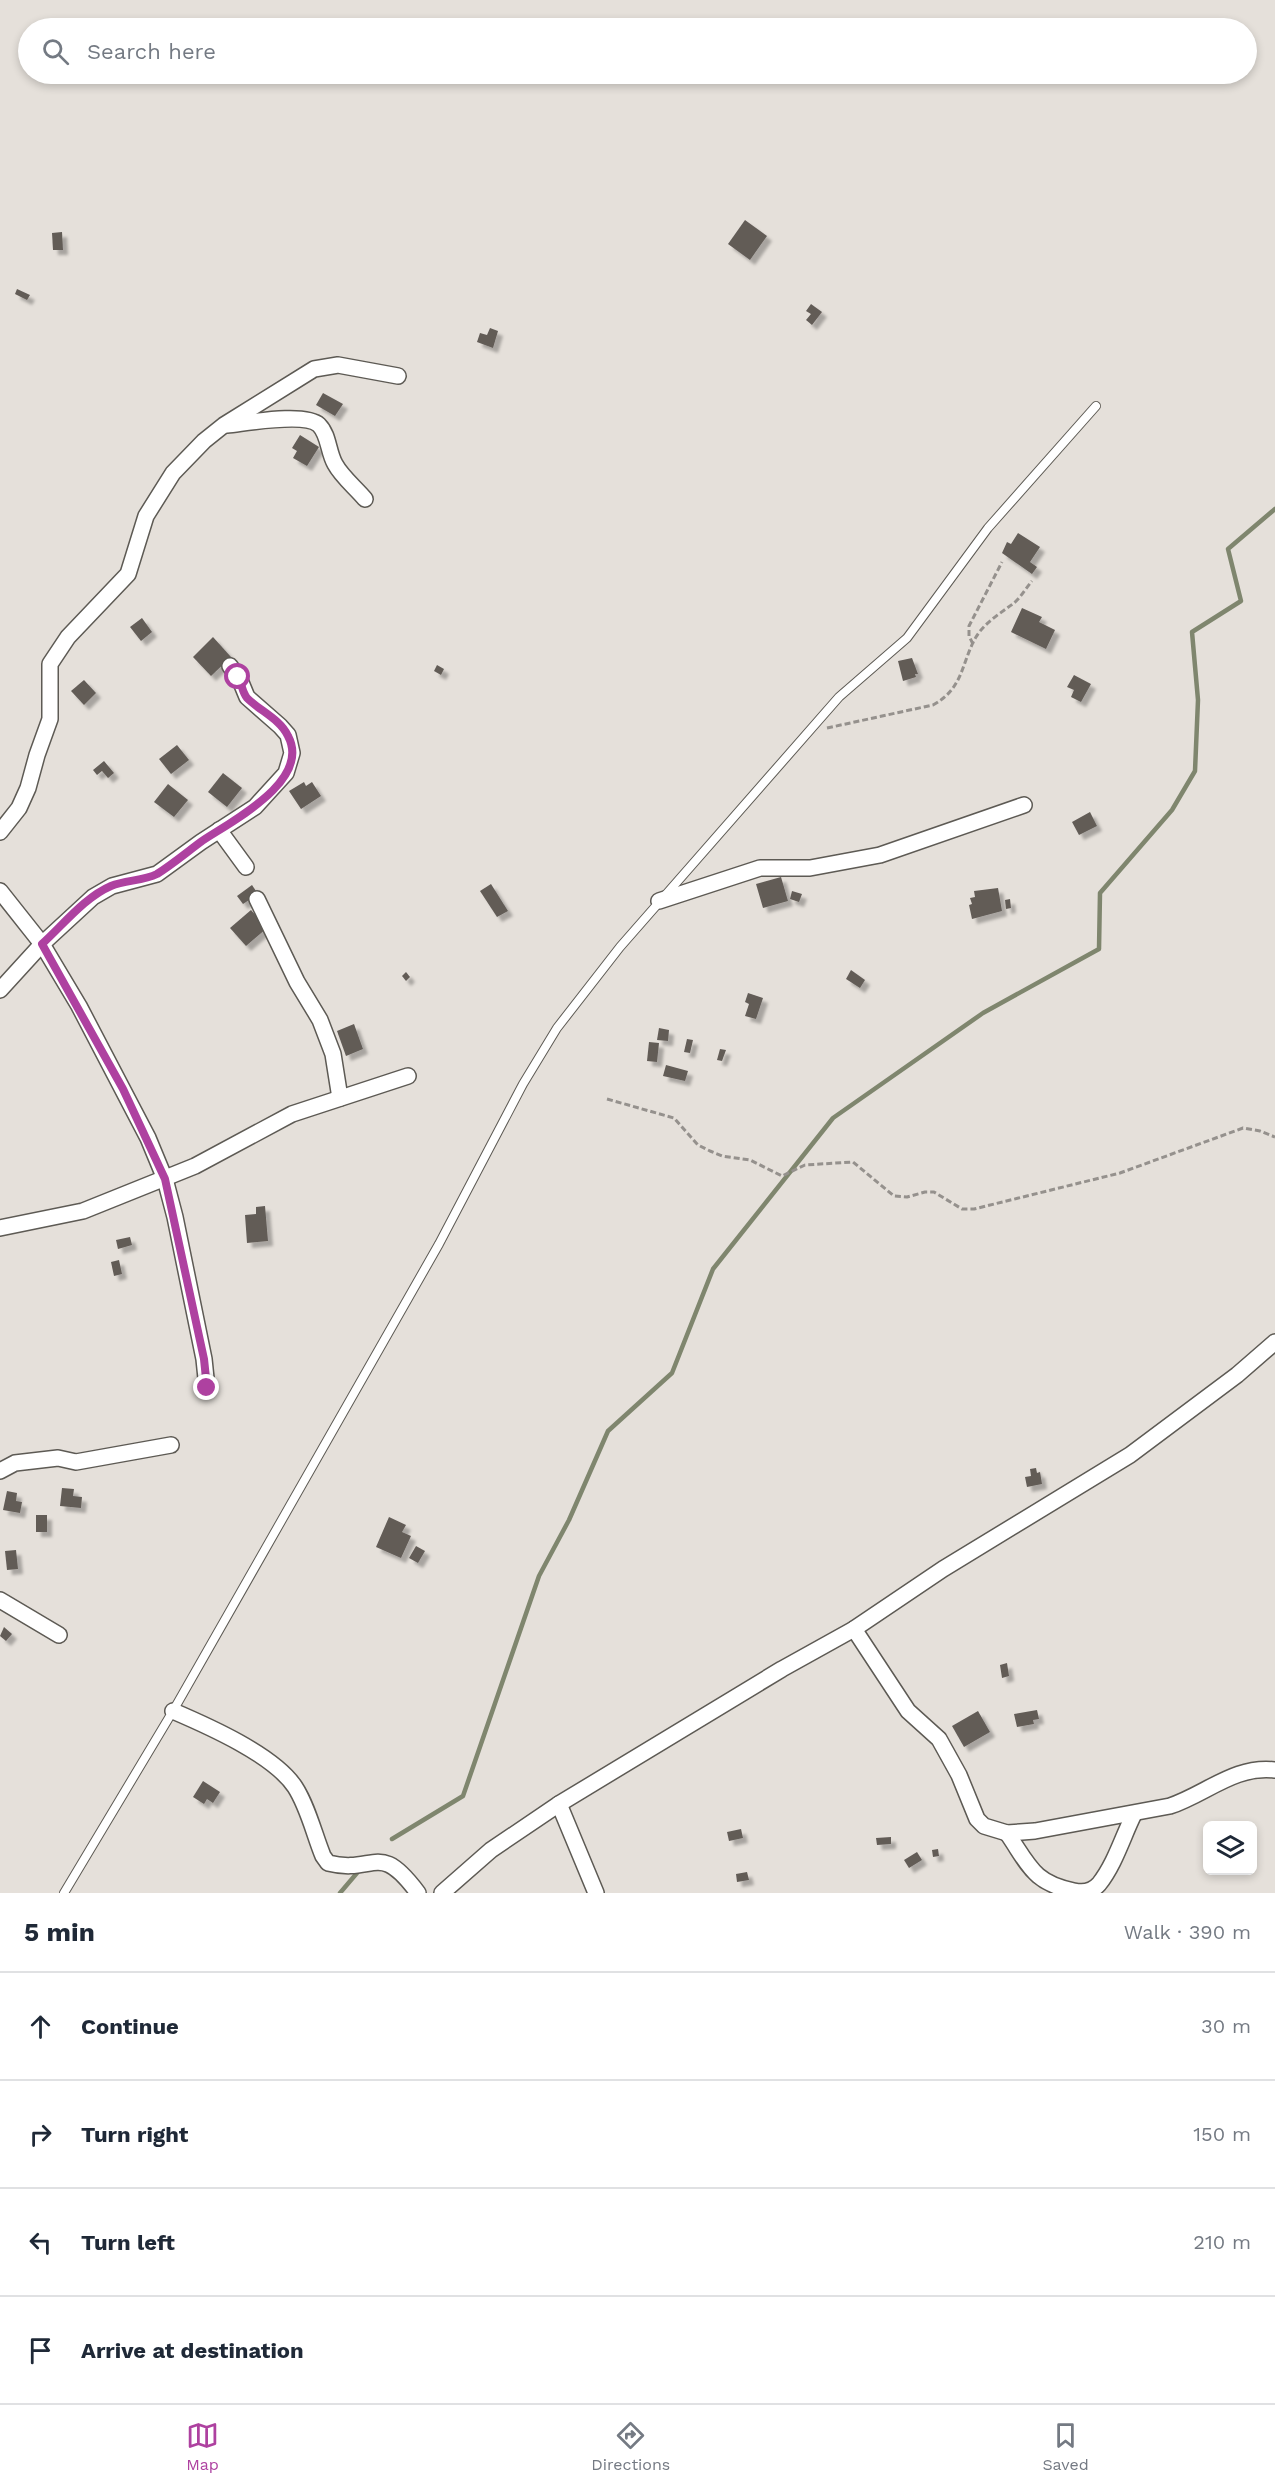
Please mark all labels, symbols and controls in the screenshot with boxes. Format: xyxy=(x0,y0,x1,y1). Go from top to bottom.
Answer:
search box xyxy=(18,18,1257,84)
icon: search xyxy=(39,35,72,68)
text: Search here xyxy=(87,39,216,64)
route start xyxy=(224,663,250,689)
route end xyxy=(193,1374,219,1400)
map controls xyxy=(1203,1821,1257,1875)
button: layers xyxy=(1203,1821,1257,1875)
text: 5 min xyxy=(24,1917,95,1947)
text: Walk · 390 m xyxy=(1124,1920,1251,1944)
icon: ahead xyxy=(24,2010,57,2043)
text: Continue xyxy=(81,2014,179,2039)
text: 30 m xyxy=(1201,2014,1251,2038)
icon: right xyxy=(24,2118,57,2151)
text: Turn right xyxy=(81,2122,188,2147)
text: 150 m xyxy=(1193,2122,1251,2146)
icon: left xyxy=(24,2226,57,2259)
text: Turn left xyxy=(81,2230,175,2255)
text: 210 m xyxy=(1193,2230,1251,2254)
icon: arrive xyxy=(24,2334,57,2367)
text: Arrive at destination xyxy=(81,2338,304,2363)
tab: Map xyxy=(186,2419,219,2474)
tab: Directions xyxy=(591,2419,670,2474)
tab: Saved xyxy=(1042,2419,1089,2474)

